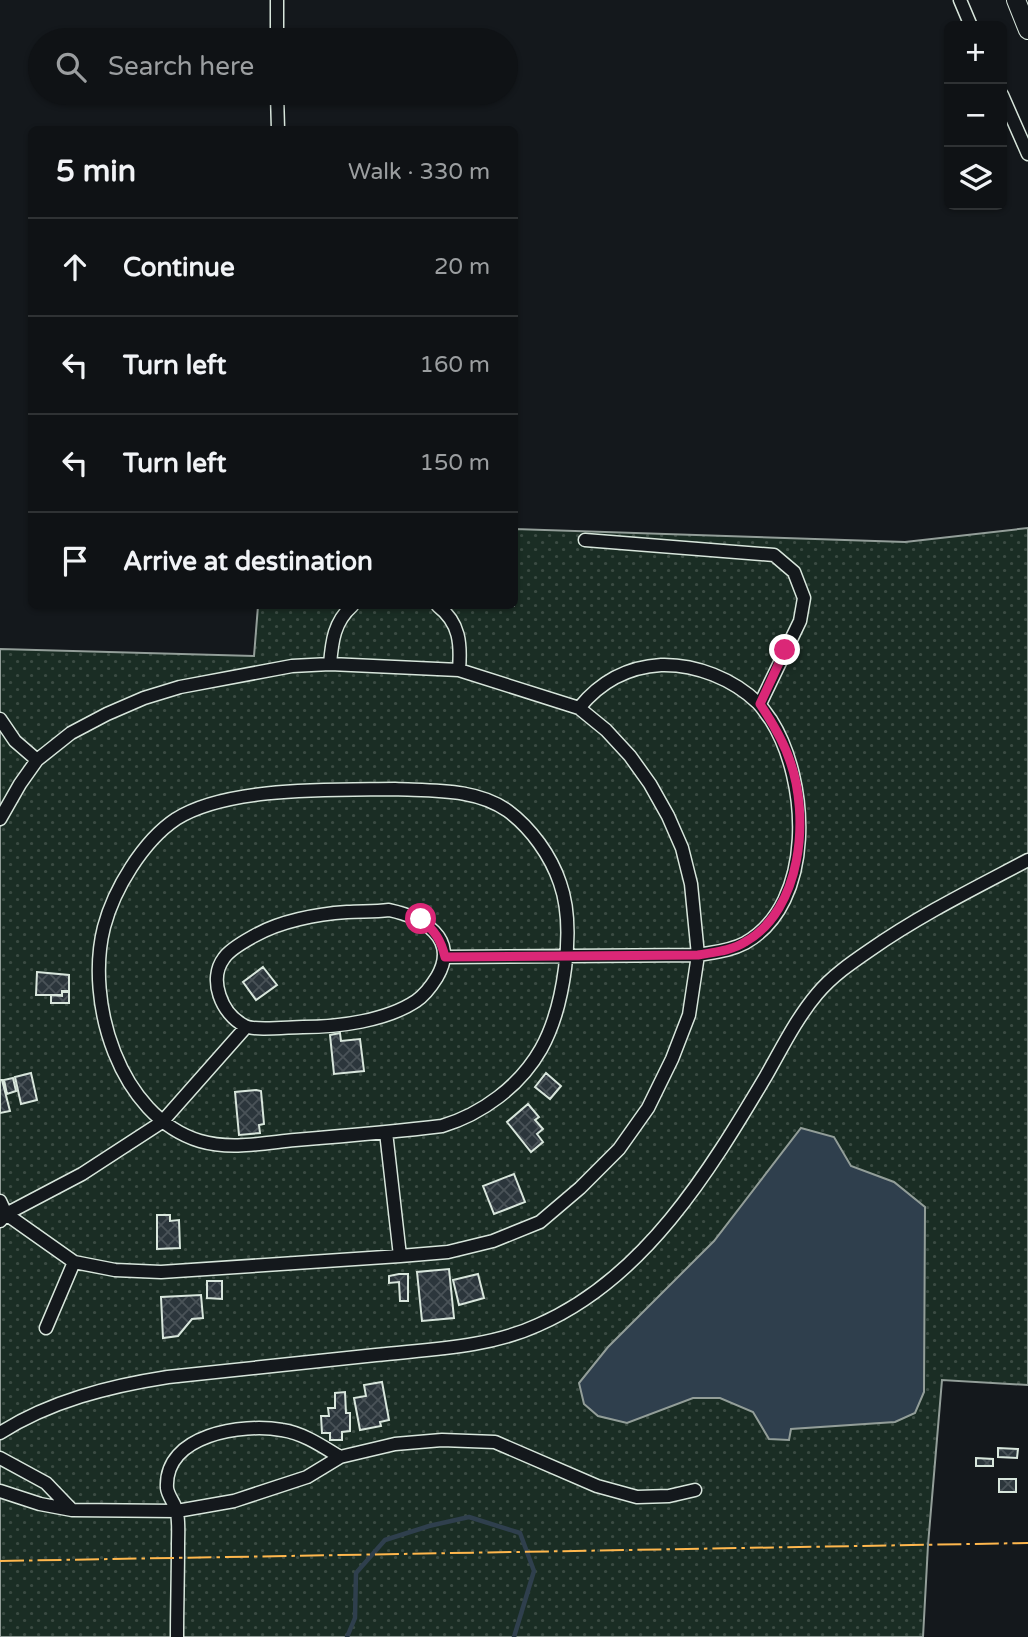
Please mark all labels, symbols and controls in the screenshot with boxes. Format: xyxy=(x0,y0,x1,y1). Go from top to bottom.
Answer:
map controls xyxy=(944,21,1007,210)
button: + xyxy=(944,21,1007,84)
search box xyxy=(28,28,518,105)
icon: search xyxy=(52,48,90,86)
text: Search here xyxy=(108,51,254,82)
button: − xyxy=(944,84,1007,147)
button: layers xyxy=(944,147,1007,210)
text: 5 min xyxy=(56,153,136,190)
text: Walk · 330 m xyxy=(348,158,490,186)
icon: ahead xyxy=(56,248,94,286)
text: Continue xyxy=(123,252,235,283)
text: 20 m xyxy=(434,253,490,281)
icon: left xyxy=(56,346,94,384)
text: Turn left xyxy=(123,350,226,381)
text: 160 m xyxy=(420,351,490,379)
icon: left xyxy=(56,444,94,482)
text: Turn left xyxy=(123,448,226,479)
text: 150 m xyxy=(420,449,490,477)
icon: arrive xyxy=(56,542,94,580)
text: Arrive at destination xyxy=(123,546,373,577)
route end xyxy=(769,634,800,665)
route start xyxy=(405,903,436,934)

